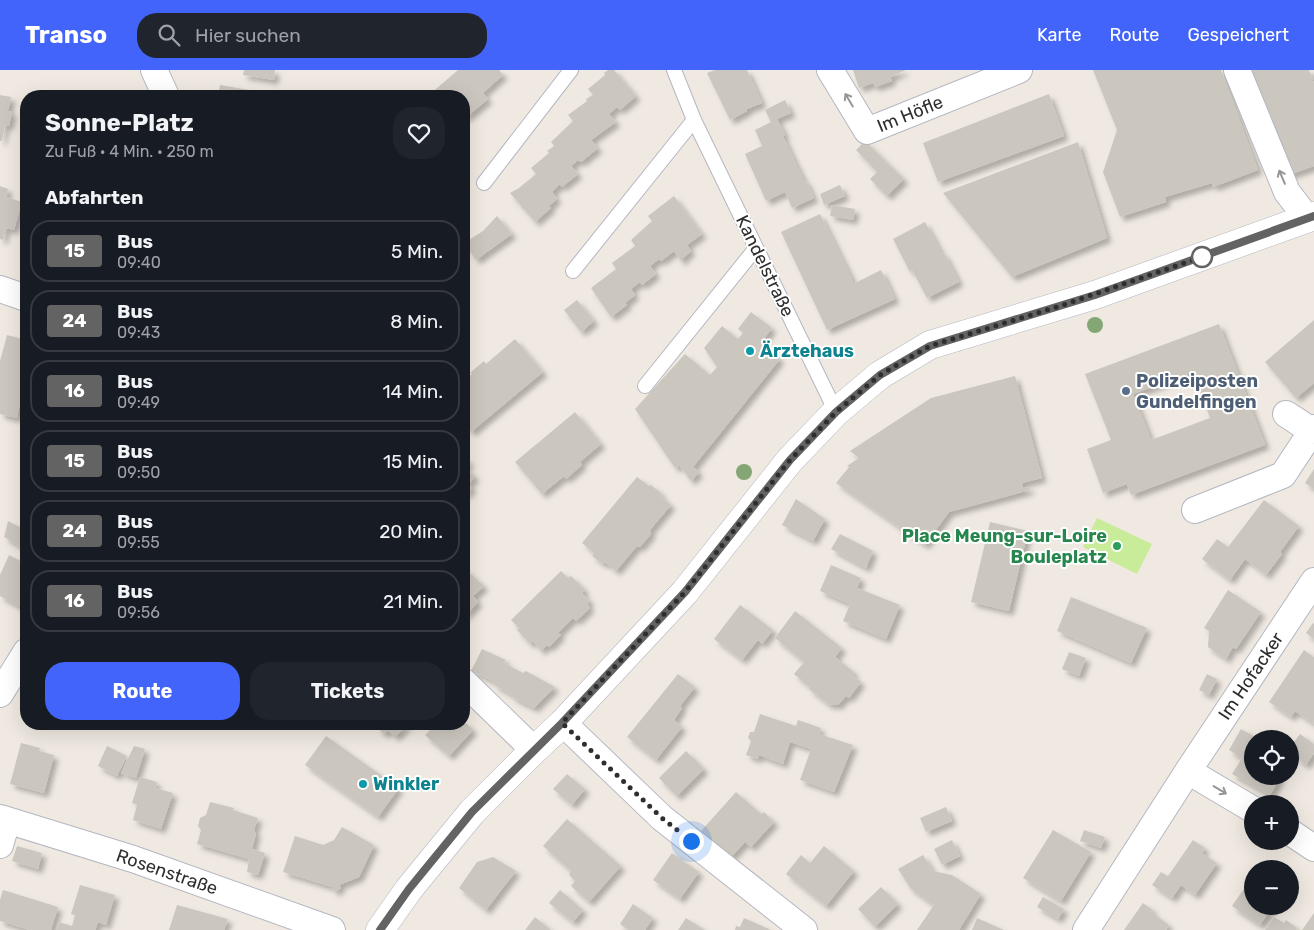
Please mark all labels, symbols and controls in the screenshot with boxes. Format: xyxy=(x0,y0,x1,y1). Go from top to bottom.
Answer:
search box xyxy=(137,13,487,58)
text: Transo xyxy=(25,21,107,49)
icon: search xyxy=(155,21,183,49)
text: Hier suchen xyxy=(195,24,301,47)
text: Karte xyxy=(1037,24,1081,46)
text: Route xyxy=(1109,24,1159,46)
text: Gespeichert xyxy=(1187,24,1289,46)
street label: Im Höfle xyxy=(874,91,946,137)
one-way arrow xyxy=(843,94,853,108)
button: heart xyxy=(393,107,445,159)
text: Sonne-Platz xyxy=(45,109,194,137)
text: Zu Fuß · 4 Min. · 250 m xyxy=(45,142,214,161)
one-way arrow xyxy=(1276,170,1285,185)
text: Abfahrten xyxy=(45,186,143,209)
street label: Kandelstraße xyxy=(731,212,799,320)
text: Bus xyxy=(117,230,153,253)
text: 15 xyxy=(64,240,85,262)
text: 5 Min. xyxy=(391,240,443,263)
unlabelled marker xyxy=(1191,246,1213,268)
text: 09:40 xyxy=(117,253,161,272)
text: Bus xyxy=(117,300,153,323)
text: 24 xyxy=(63,310,86,332)
text: 8 Min. xyxy=(390,310,443,333)
text: 09:43 xyxy=(117,323,160,342)
place label: Ärztehaus xyxy=(760,340,854,362)
marker: Ärztehaus xyxy=(744,345,756,357)
text: Bus xyxy=(117,370,153,393)
place label: Polizeiposten Gundelfingen xyxy=(1136,370,1258,413)
text: 16 xyxy=(64,380,85,402)
text: 14 Min. xyxy=(382,380,443,403)
marker: Polizeiposten Gundelfingen xyxy=(1120,385,1132,397)
text: 09:49 xyxy=(117,393,160,412)
text: Bus xyxy=(117,440,153,463)
text: 15 xyxy=(64,450,85,472)
text: 15 Min. xyxy=(383,450,443,473)
text: 09:50 xyxy=(117,463,160,482)
text: Bus xyxy=(117,510,153,533)
text: 24 xyxy=(63,520,86,542)
text: 20 Min. xyxy=(379,520,443,543)
place label: Place Meung-sur-Loire Bouleplatz xyxy=(902,525,1107,568)
text: 09:55 xyxy=(117,533,160,552)
marker: Place Meung-sur-Loire Bouleplatz xyxy=(1111,540,1123,552)
text: Bus xyxy=(117,580,153,603)
text: 16 xyxy=(64,590,85,612)
text: 21 Min. xyxy=(383,590,443,613)
text: 09:56 xyxy=(117,603,160,622)
street label: Im Hofacker xyxy=(1214,628,1288,724)
button: Route xyxy=(45,662,240,720)
button: Tickets xyxy=(250,662,445,720)
map controls xyxy=(1244,730,1299,915)
button: locate xyxy=(1244,730,1299,785)
place label: Winkler xyxy=(373,773,439,795)
marker: Winkler xyxy=(357,778,369,790)
one-way arrow xyxy=(1213,785,1228,795)
button: + xyxy=(1244,795,1299,850)
your location xyxy=(679,829,704,854)
street label: Rosenstraße xyxy=(113,844,221,900)
button: − xyxy=(1244,860,1299,915)

